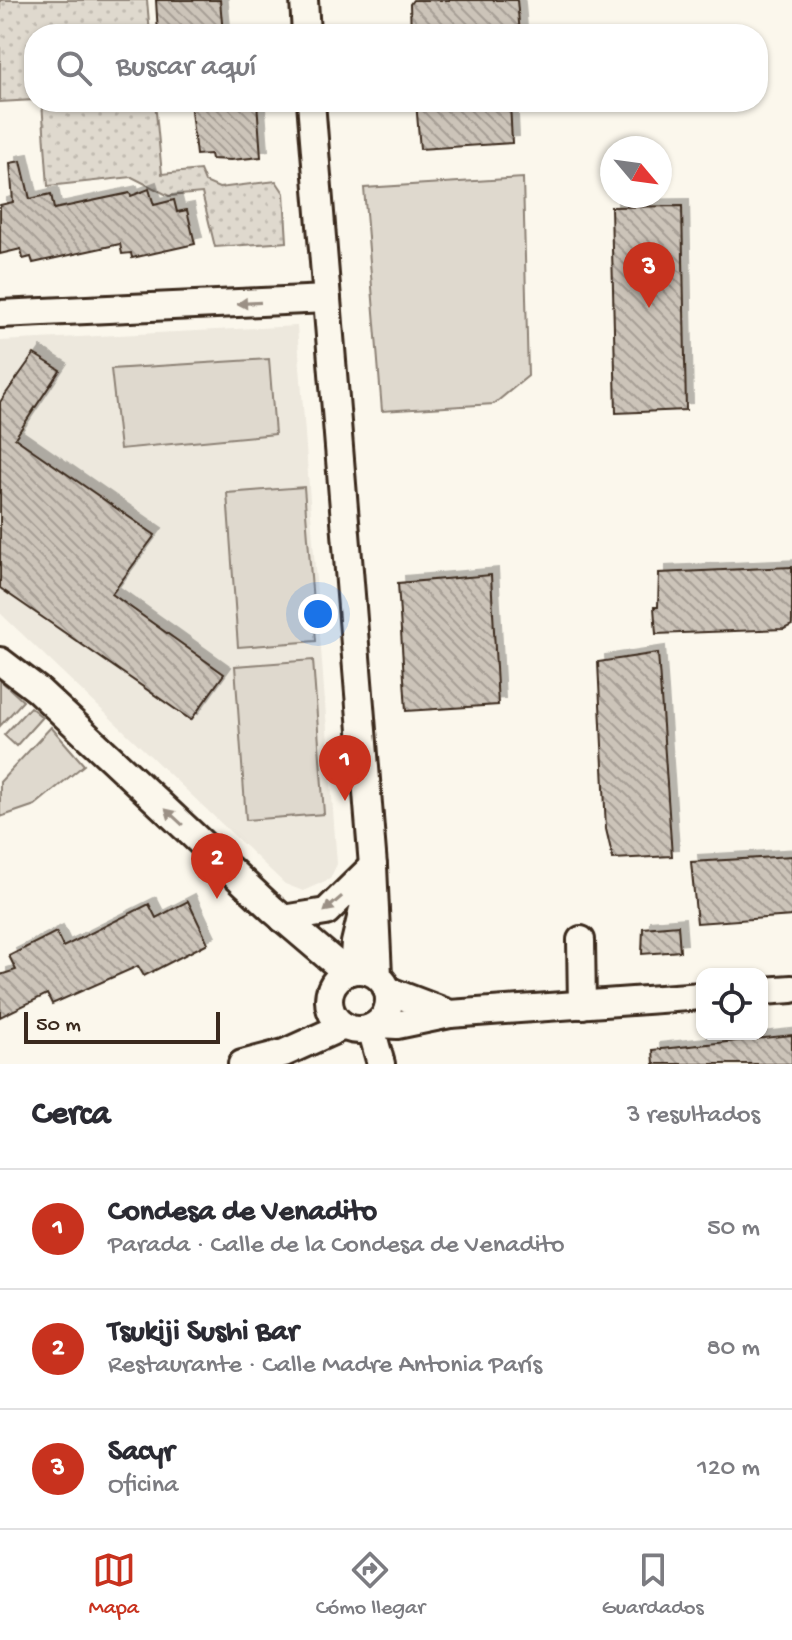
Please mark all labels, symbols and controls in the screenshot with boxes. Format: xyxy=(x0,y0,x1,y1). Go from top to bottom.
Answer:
search box xyxy=(24,24,768,112)
icon: search xyxy=(52,46,96,90)
text: Buscar aquí xyxy=(116,51,256,86)
north arrow xyxy=(600,136,672,208)
pin: 3 xyxy=(623,242,675,308)
one-way arrow xyxy=(236,296,261,309)
your location xyxy=(298,594,338,634)
pin: 1 xyxy=(319,735,371,801)
one-way arrow xyxy=(165,809,184,827)
pin: 2 xyxy=(191,833,243,899)
one-way arrow xyxy=(324,895,344,912)
map controls xyxy=(696,968,768,1040)
button: locate xyxy=(696,968,768,1040)
scale bar xyxy=(24,1008,220,1044)
text: 50 m xyxy=(36,1013,81,1039)
text: Cerca xyxy=(32,1096,110,1136)
text: 3 resultados xyxy=(627,1101,760,1132)
text: Condesa de Venadito xyxy=(108,1196,377,1231)
text: 1 xyxy=(53,1214,63,1245)
text: 50 m xyxy=(707,1214,760,1245)
text: Parada · Calle de la Condesa de Venadito xyxy=(108,1231,564,1262)
text: Tsukiji Sushi Bar xyxy=(108,1316,298,1351)
text: 2 xyxy=(52,1334,64,1365)
text: 80 m xyxy=(706,1334,760,1365)
text: Restaurante · Calle Madre Antonia París xyxy=(108,1351,542,1382)
text: Sacyr xyxy=(108,1436,174,1471)
text: 3 xyxy=(51,1454,65,1485)
text: 120 m xyxy=(697,1454,760,1485)
text: Oficina xyxy=(108,1471,179,1502)
tab: Mapa xyxy=(88,1548,139,1622)
tab: Cómo llegar xyxy=(316,1548,425,1622)
tab: Guardados xyxy=(602,1548,704,1622)

